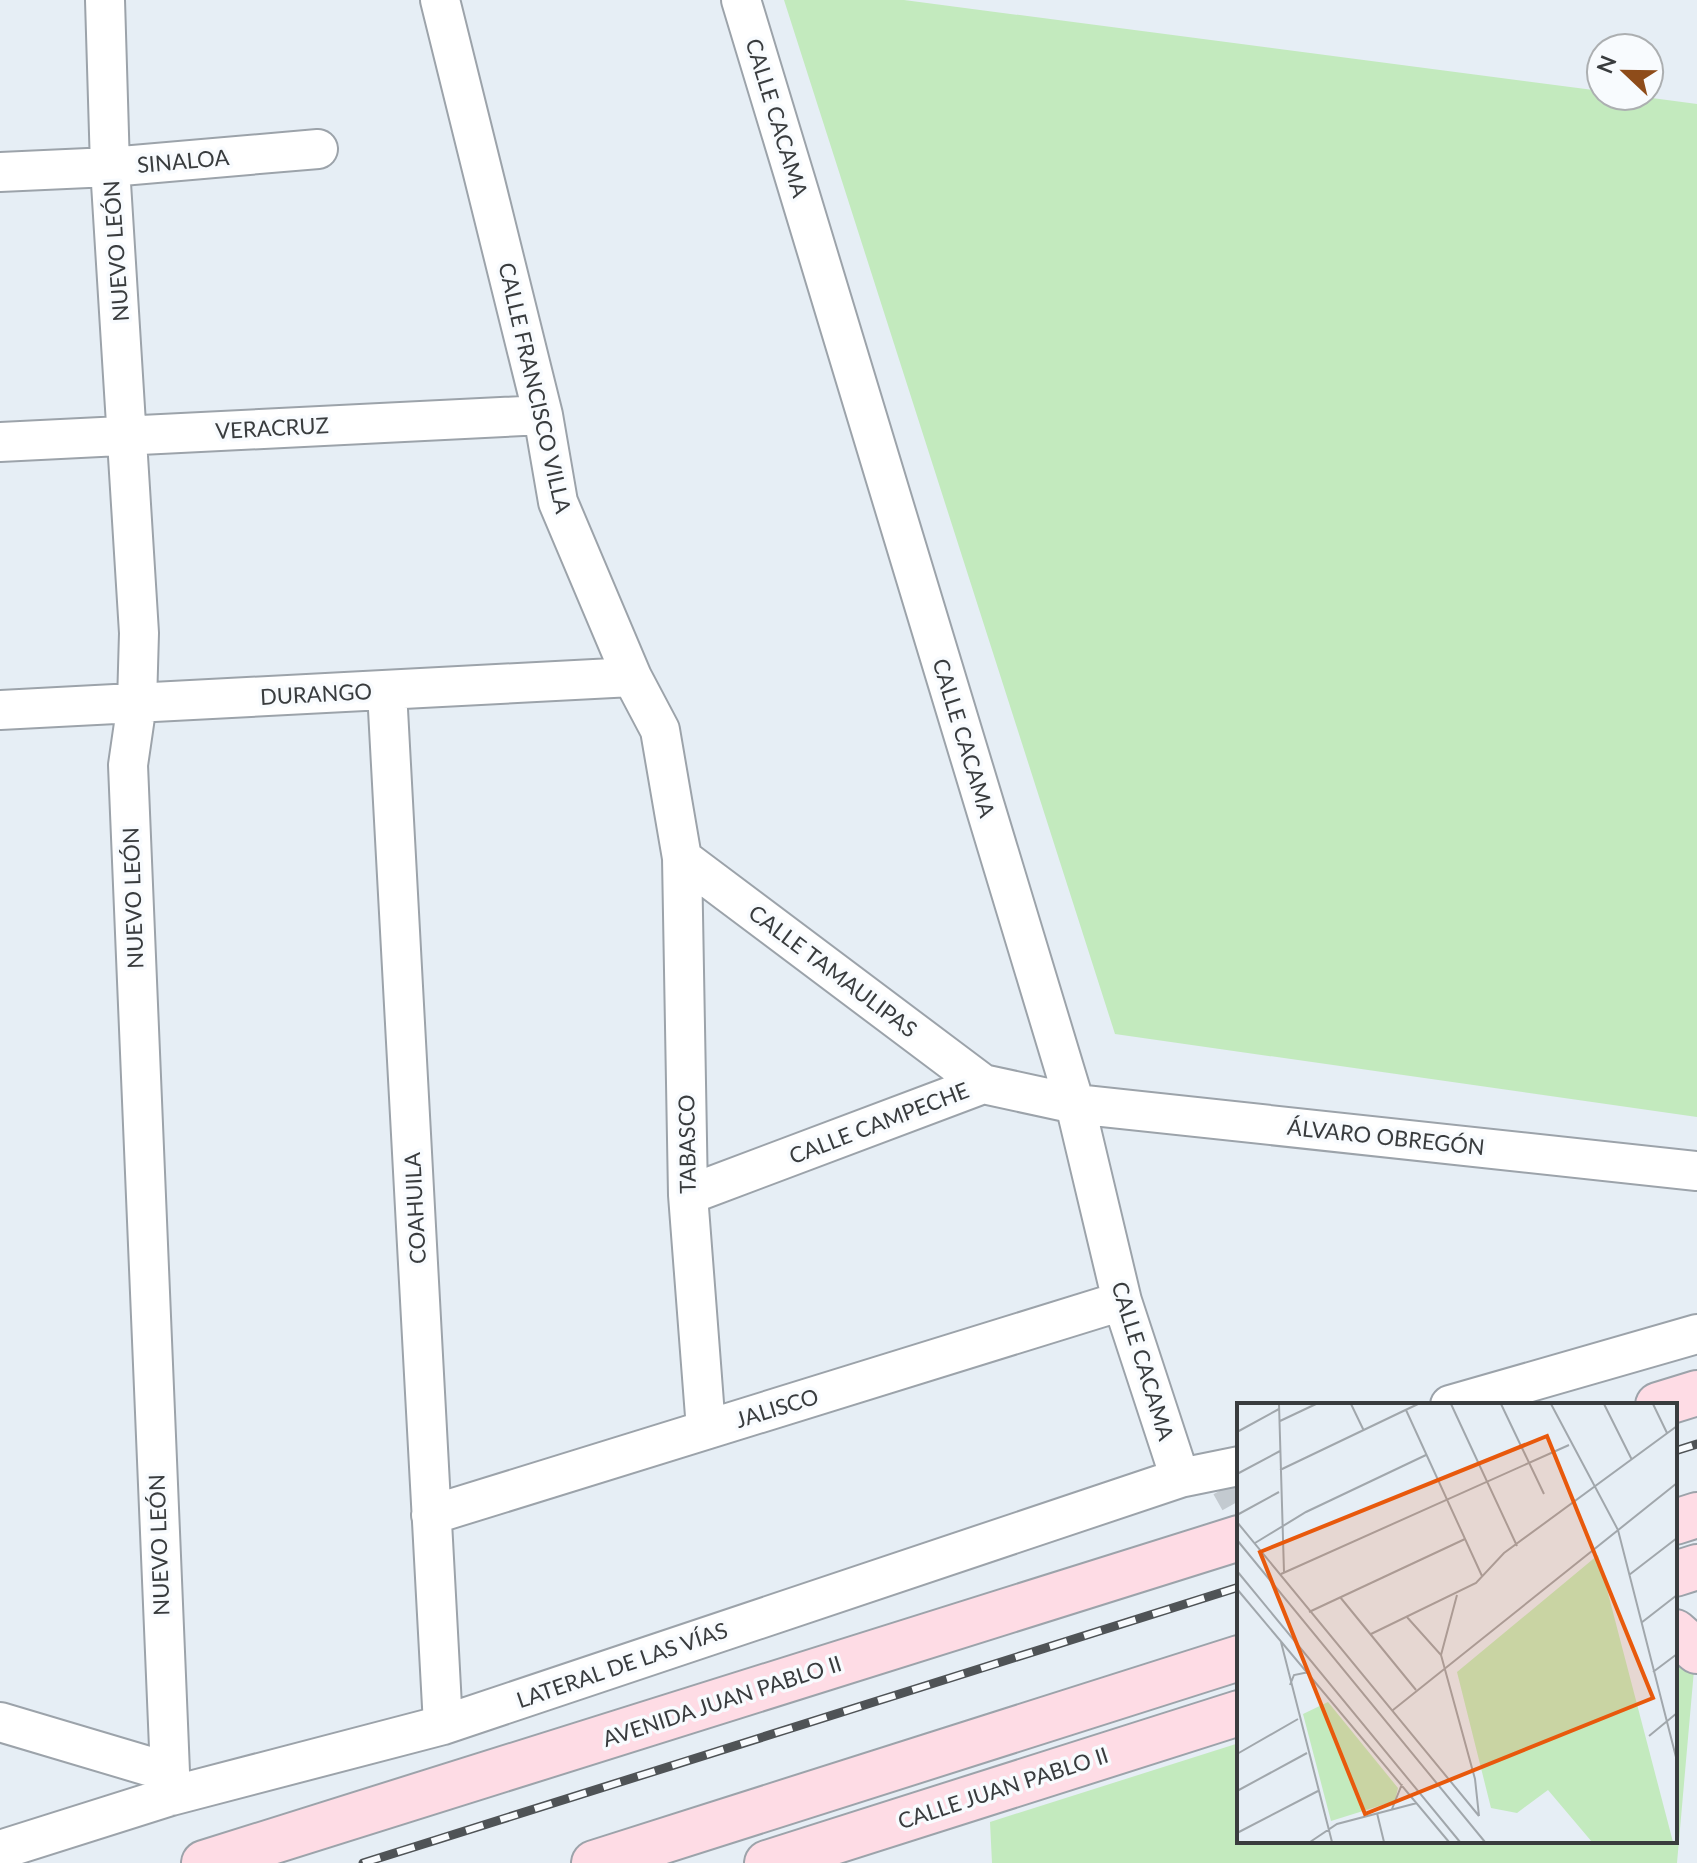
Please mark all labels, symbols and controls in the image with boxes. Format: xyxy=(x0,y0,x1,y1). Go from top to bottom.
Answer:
north arrow xyxy=(1585,32,1665,112)
street label: CALLE CACAMA xyxy=(741,35,814,201)
text: N xyxy=(1590,51,1622,77)
street label: SINALOA xyxy=(136,143,230,178)
street label: NUEVO LEÓN xyxy=(97,180,134,323)
street label: CALLE FRANCISCO VILLA xyxy=(493,260,578,516)
street label: VERACRUZ xyxy=(215,411,329,444)
street label: CALLE CACAMA xyxy=(928,655,1001,821)
street label: DURANGO xyxy=(259,677,373,710)
street label: NUEVO LEÓN xyxy=(117,827,148,969)
street label: CALLE TAMAULIPAS xyxy=(744,899,923,1043)
street label: CALLE CAMPECHE xyxy=(785,1076,972,1169)
street label: TABASCO xyxy=(672,1094,701,1194)
street label: ÁLVARO OBREGÓN xyxy=(1286,1113,1486,1160)
street label: COAHUILA xyxy=(398,1151,431,1265)
street label: CALLE CACAMA xyxy=(1107,1278,1180,1444)
street label: JALISCO xyxy=(732,1382,822,1433)
inset map xyxy=(1237,1403,1677,1843)
street label: NUEVO LEÓN xyxy=(143,1474,174,1616)
street label: LATERAL DE LAS VÍAS xyxy=(513,1616,731,1713)
street label: AVENIDA JUAN PABLO II xyxy=(599,1649,845,1752)
street label: CALLE JUAN PABLO II xyxy=(894,1741,1111,1834)

